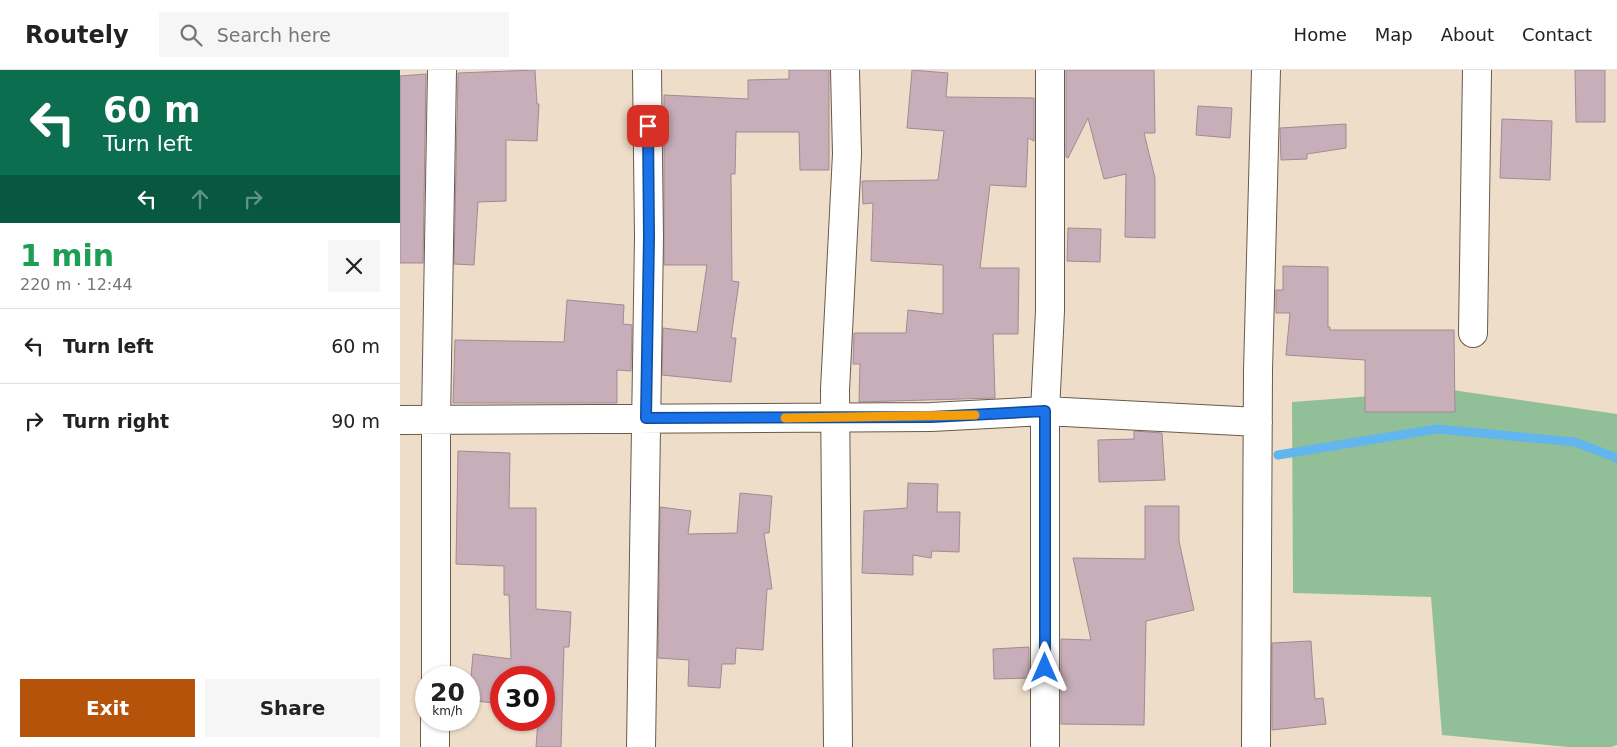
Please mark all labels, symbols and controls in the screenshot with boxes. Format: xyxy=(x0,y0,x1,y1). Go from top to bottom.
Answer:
search box xyxy=(159,12,509,57)
text: Routely xyxy=(25,21,129,49)
icon: search xyxy=(177,21,205,49)
text: Search here xyxy=(217,24,331,46)
text: Home xyxy=(1294,24,1347,45)
text: Map xyxy=(1375,24,1413,45)
text: About xyxy=(1441,24,1494,45)
text: Contact xyxy=(1522,24,1592,45)
icon: left xyxy=(20,90,85,155)
text: 60 m xyxy=(103,90,200,130)
pin xyxy=(627,105,669,147)
icon: arrive xyxy=(634,112,662,140)
text: Turn left xyxy=(103,131,192,156)
icon: left xyxy=(133,185,161,213)
icon: ahead xyxy=(186,185,214,213)
icon: right xyxy=(239,185,267,213)
text: 1 min xyxy=(20,238,114,273)
button: close xyxy=(328,240,380,292)
text: 220 m · 12:44 xyxy=(20,275,133,294)
icon: left xyxy=(20,332,48,360)
text: Turn left xyxy=(63,335,154,357)
text: 60 m xyxy=(331,335,380,357)
icon: right xyxy=(20,407,48,435)
text: Turn right xyxy=(63,410,169,432)
text: 90 m xyxy=(331,410,380,432)
position arrow xyxy=(1018,641,1070,693)
speed limit sign: 30 xyxy=(490,666,555,731)
text: 20 xyxy=(430,678,465,707)
button: Exit xyxy=(20,679,195,737)
button: Share xyxy=(205,679,380,737)
text: km/h xyxy=(432,704,463,718)

